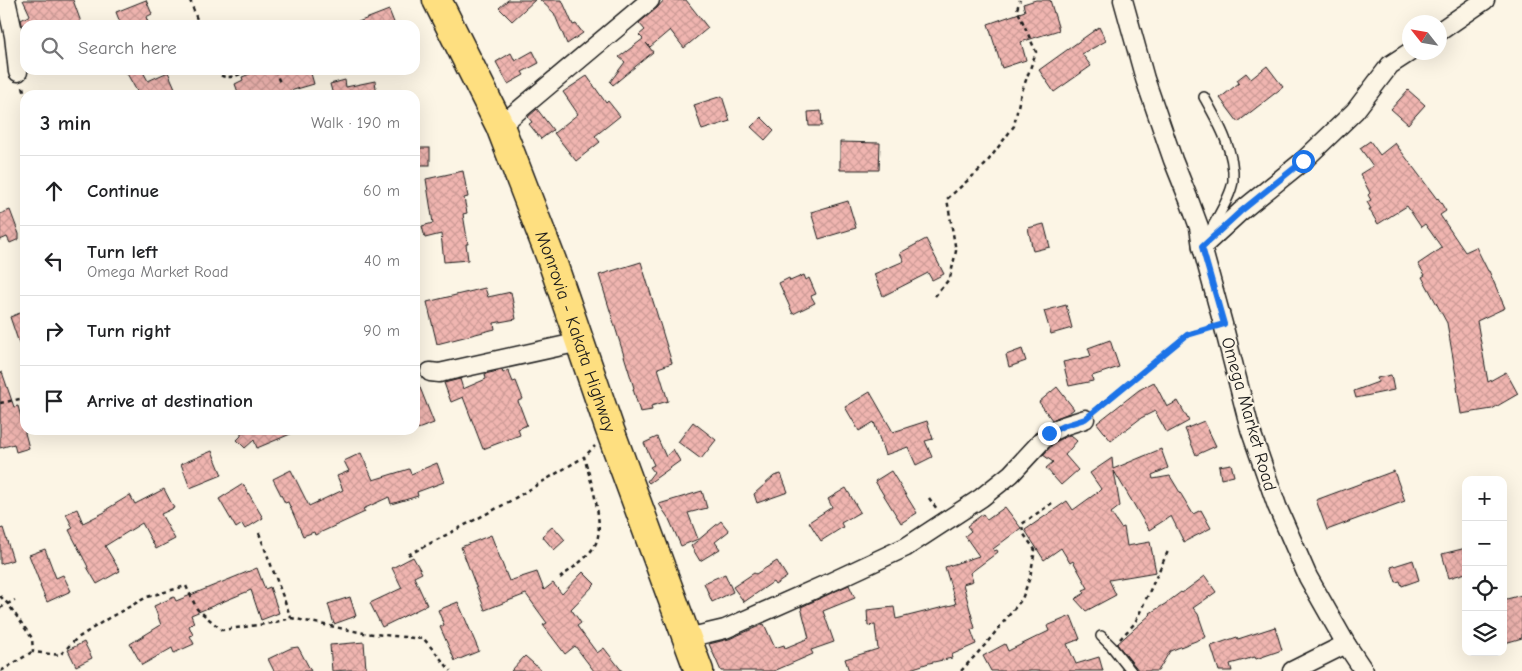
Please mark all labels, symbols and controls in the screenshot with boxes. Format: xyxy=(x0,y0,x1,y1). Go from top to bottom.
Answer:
north arrow xyxy=(1402,15,1447,60)
search box xyxy=(20,20,420,75)
icon: search xyxy=(38,34,66,62)
text: Search here xyxy=(78,37,177,59)
text: 3 min xyxy=(40,111,91,135)
text: Walk · 190 m xyxy=(311,114,400,132)
route start xyxy=(1292,150,1315,173)
icon: ahead xyxy=(40,177,68,205)
text: Continue xyxy=(87,180,159,202)
text: 60 m xyxy=(363,182,400,200)
street label: Monrovia - Kakata Highway xyxy=(530,228,620,436)
text: Turn left xyxy=(87,241,158,263)
icon: left xyxy=(40,247,68,275)
text: 40 m xyxy=(364,252,400,270)
text: Omega Market Road xyxy=(87,263,229,281)
icon: right xyxy=(40,317,68,345)
text: Turn right xyxy=(87,320,171,342)
text: 90 m xyxy=(363,322,400,340)
street label: Omega Market Road xyxy=(1216,335,1281,494)
icon: arrive xyxy=(40,387,68,415)
text: Arrive at destination xyxy=(87,390,253,412)
route end xyxy=(1038,422,1061,445)
map controls xyxy=(1462,476,1507,656)
button: + xyxy=(1462,476,1507,521)
button: − xyxy=(1462,521,1507,566)
button: locate xyxy=(1462,566,1507,611)
button: layers xyxy=(1462,611,1507,656)

